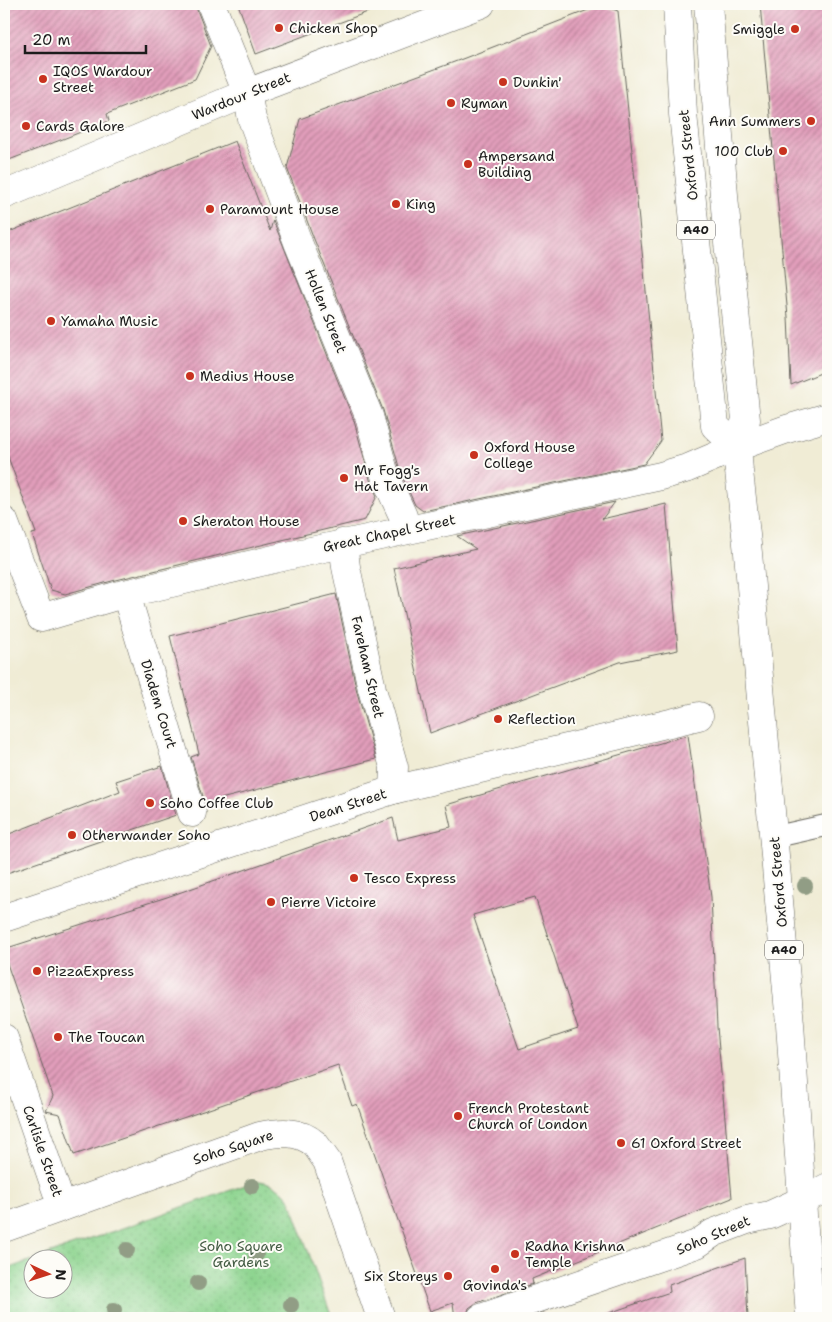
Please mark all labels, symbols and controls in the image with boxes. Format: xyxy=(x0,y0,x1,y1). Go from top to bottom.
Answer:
place label: Chicken Shop xyxy=(289,19,378,37)
place label: Smiggle xyxy=(733,20,785,38)
scale bar xyxy=(25,22,146,54)
marker: Chicken Shop xyxy=(273,22,285,34)
marker: Smiggle xyxy=(789,23,801,35)
text: 20 m xyxy=(32,30,71,50)
place label: IQOS Wardour Street xyxy=(53,62,153,96)
street label: Wardour Street xyxy=(189,68,293,124)
marker: IQOS Wardour Street xyxy=(37,73,49,85)
place label: Dunkin' xyxy=(513,73,562,91)
marker: Dunkin' xyxy=(497,76,509,88)
place label: Ryman xyxy=(461,94,508,112)
marker: Ryman xyxy=(445,97,457,109)
street label: Oxford Street xyxy=(674,109,702,201)
place label: Ann Summers xyxy=(709,112,801,130)
marker: Ann Summers xyxy=(805,115,817,127)
place label: Cards Galore xyxy=(36,117,125,135)
marker: Cards Galore xyxy=(20,120,32,132)
place label: 100 Club xyxy=(714,142,773,160)
marker: 100 Club xyxy=(777,145,789,157)
place label: Ampersand Building xyxy=(478,147,555,181)
marker: Ampersand Building xyxy=(462,158,474,170)
place label: King xyxy=(406,195,436,213)
marker: King xyxy=(390,198,402,210)
place label: Paramount House xyxy=(220,200,339,218)
marker: Paramount House xyxy=(204,203,216,215)
road number: A40 xyxy=(677,220,715,240)
street label: Hollen Street xyxy=(301,266,351,356)
place label: Yamaha Music xyxy=(61,312,158,330)
marker: Yamaha Music xyxy=(45,315,57,327)
place label: Medius House xyxy=(200,367,295,385)
marker: Medius House xyxy=(184,370,196,382)
place label: Oxford House College xyxy=(484,438,575,472)
marker: Oxford House College xyxy=(468,449,480,461)
place label: Mr Fogg's Hat Tavern xyxy=(354,461,429,495)
marker: Mr Fogg's Hat Tavern xyxy=(338,472,350,484)
street label: Great Chapel Street xyxy=(321,510,457,556)
place label: Sheraton House xyxy=(193,512,300,530)
marker: Sheraton House xyxy=(177,515,189,527)
street label: Fareham Street xyxy=(347,614,389,720)
street label: Diadem Court xyxy=(137,657,181,751)
place label: Reflection xyxy=(508,710,576,728)
marker: Reflection xyxy=(492,713,504,725)
street label: Dean Street xyxy=(307,784,389,826)
place label: Soho Coffee Club xyxy=(160,794,273,812)
marker: Soho Coffee Club xyxy=(144,797,156,809)
place label: Otherwander Soho xyxy=(82,826,211,844)
marker: Otherwander Soho xyxy=(66,829,78,841)
street label: Oxford Street xyxy=(765,836,791,928)
place label: Tesco Express xyxy=(364,869,456,887)
marker: Tesco Express xyxy=(348,872,360,884)
place label: Pierre Victoire xyxy=(281,893,377,911)
marker: Pierre Victoire xyxy=(265,896,277,908)
road number: A40 xyxy=(765,940,803,960)
place label: PizzaExpress xyxy=(47,962,134,980)
marker: PizzaExpress xyxy=(31,965,43,977)
place label: The Toucan xyxy=(68,1028,145,1046)
marker: The Toucan xyxy=(52,1031,64,1043)
place label: French Protestant Church of London xyxy=(468,1099,589,1133)
street label: Carlisle Street xyxy=(19,1103,67,1199)
marker: French Protestant Church of London xyxy=(452,1110,464,1122)
street label: Soho Square xyxy=(190,1125,276,1168)
place label: 61 Oxford Street xyxy=(631,1134,742,1152)
marker: 61 Oxford Street xyxy=(615,1137,627,1149)
street label: Soho Street xyxy=(673,1211,753,1259)
park label: Soho Square Gardens xyxy=(199,1237,283,1271)
place label: Radha Krishna Temple xyxy=(525,1237,625,1271)
marker: Radha Krishna Temple xyxy=(509,1248,521,1260)
north arrow xyxy=(22,1250,72,1300)
marker: Govinda's xyxy=(489,1263,501,1275)
place label: Six Storeys xyxy=(364,1267,438,1285)
text: N xyxy=(52,1269,70,1281)
marker: Six Storeys xyxy=(442,1270,454,1282)
place label: Govinda's xyxy=(463,1276,527,1294)

